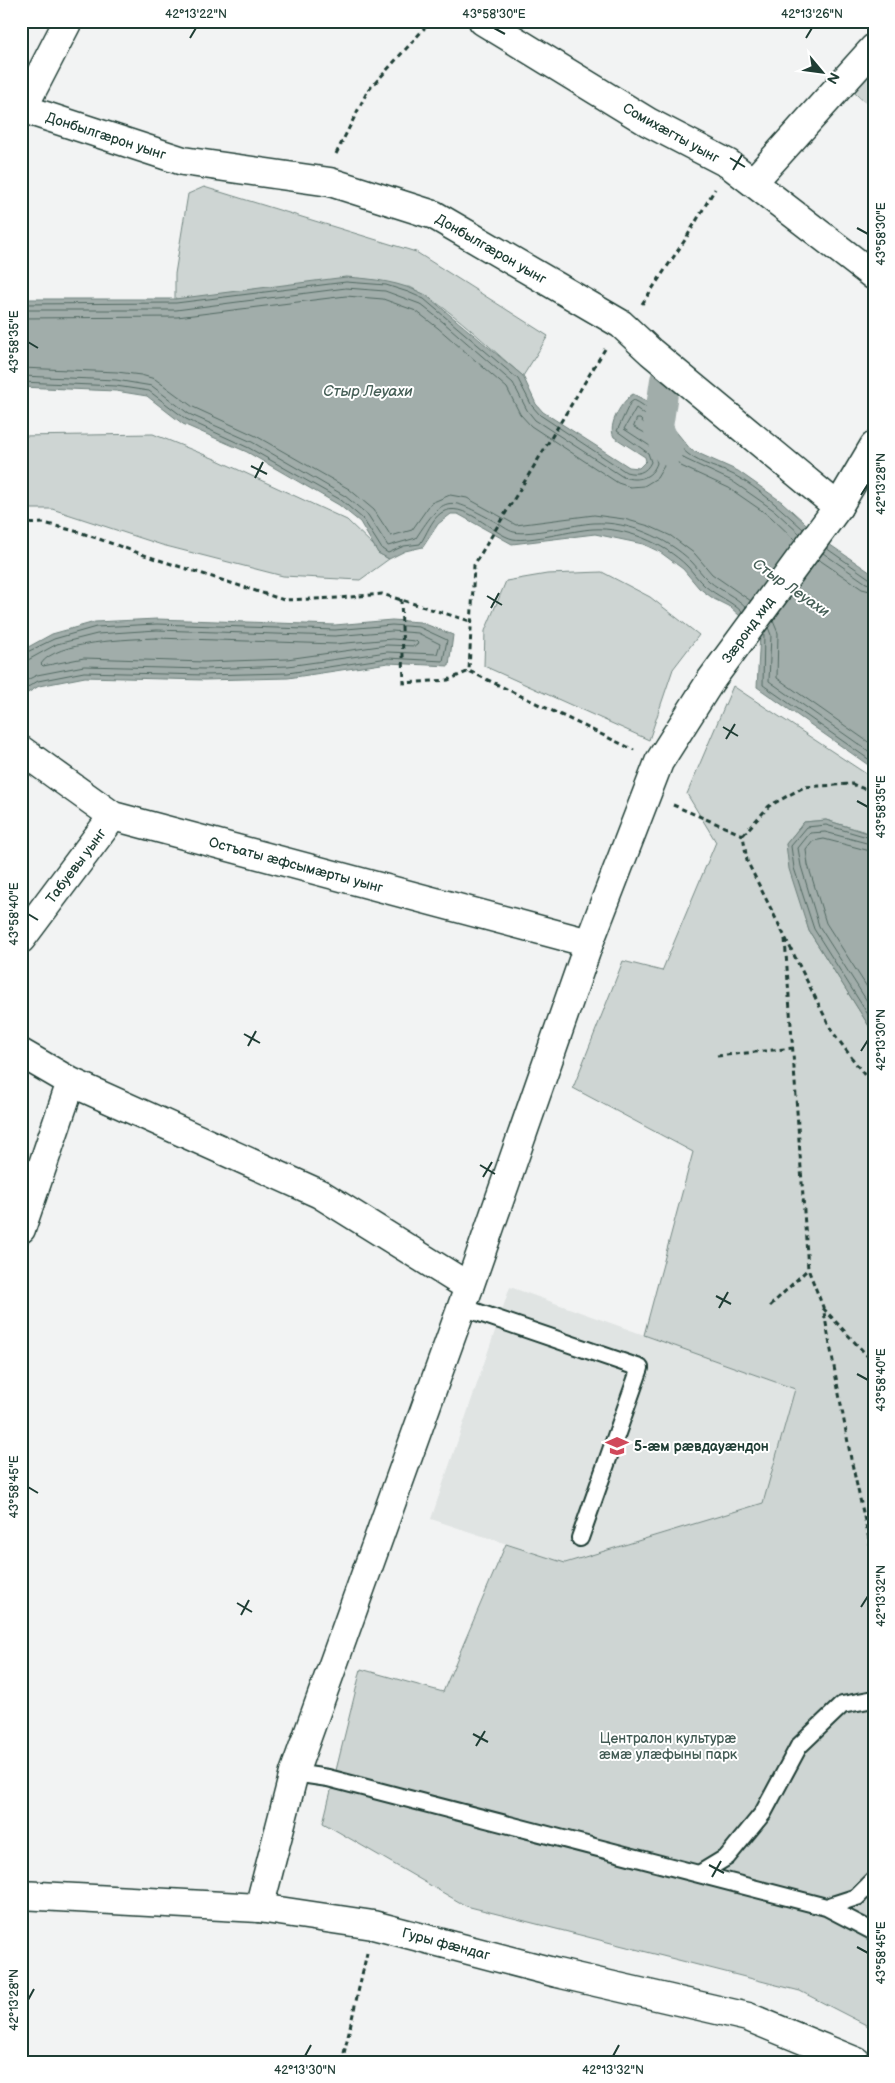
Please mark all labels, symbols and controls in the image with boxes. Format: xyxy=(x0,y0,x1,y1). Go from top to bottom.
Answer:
text: 42°13'22"N xyxy=(165,7,227,22)
text: 43°58'30"E xyxy=(462,7,526,22)
text: 42°13'26"N xyxy=(781,7,843,22)
north arrow xyxy=(798,48,848,98)
text: N xyxy=(823,69,843,87)
street label: Сомихæгты уынг xyxy=(620,99,723,167)
street label: Донбылгæрон уынг xyxy=(44,109,169,164)
text: 43°58'30"E xyxy=(874,202,889,266)
street label: Донбылгæрон уынг xyxy=(433,210,550,288)
text: 43°58'35"E xyxy=(7,310,22,374)
water label: Стыр Леуахи xyxy=(323,382,413,401)
text: 42°13'28"N xyxy=(874,453,889,515)
water label: Стыр Леуахи xyxy=(749,555,834,622)
street label: Зæронд хид xyxy=(718,593,778,667)
text: 43°58'35"E xyxy=(874,775,889,839)
street label: Табуевы уынг xyxy=(42,825,110,907)
street label: Остъаты æфсымæрты уынг xyxy=(207,834,385,897)
text: 43°58'40"E xyxy=(7,882,22,946)
text: 42°13'30"N xyxy=(874,1009,889,1071)
text: 43°58'40"E xyxy=(874,1348,889,1412)
school or university icon: 5-æм рӕвдауӕндон xyxy=(604,1433,630,1459)
place label: 5-æм рӕвдауӕндон xyxy=(634,1438,769,1455)
text: 43°58'45"E xyxy=(7,1455,22,1519)
text: 42°13'32"N xyxy=(874,1565,889,1627)
park label: Централон культурæ æмæ улæфыны парк xyxy=(599,1730,738,1763)
text: 43°58'45"E xyxy=(874,1921,889,1985)
street label: Гуры фӕндаг xyxy=(400,1924,492,1964)
text: 42°13'28"N xyxy=(7,1969,22,2031)
text: 42°13'30"N xyxy=(274,2063,336,2078)
text: 42°13'32"N xyxy=(582,2063,644,2078)

